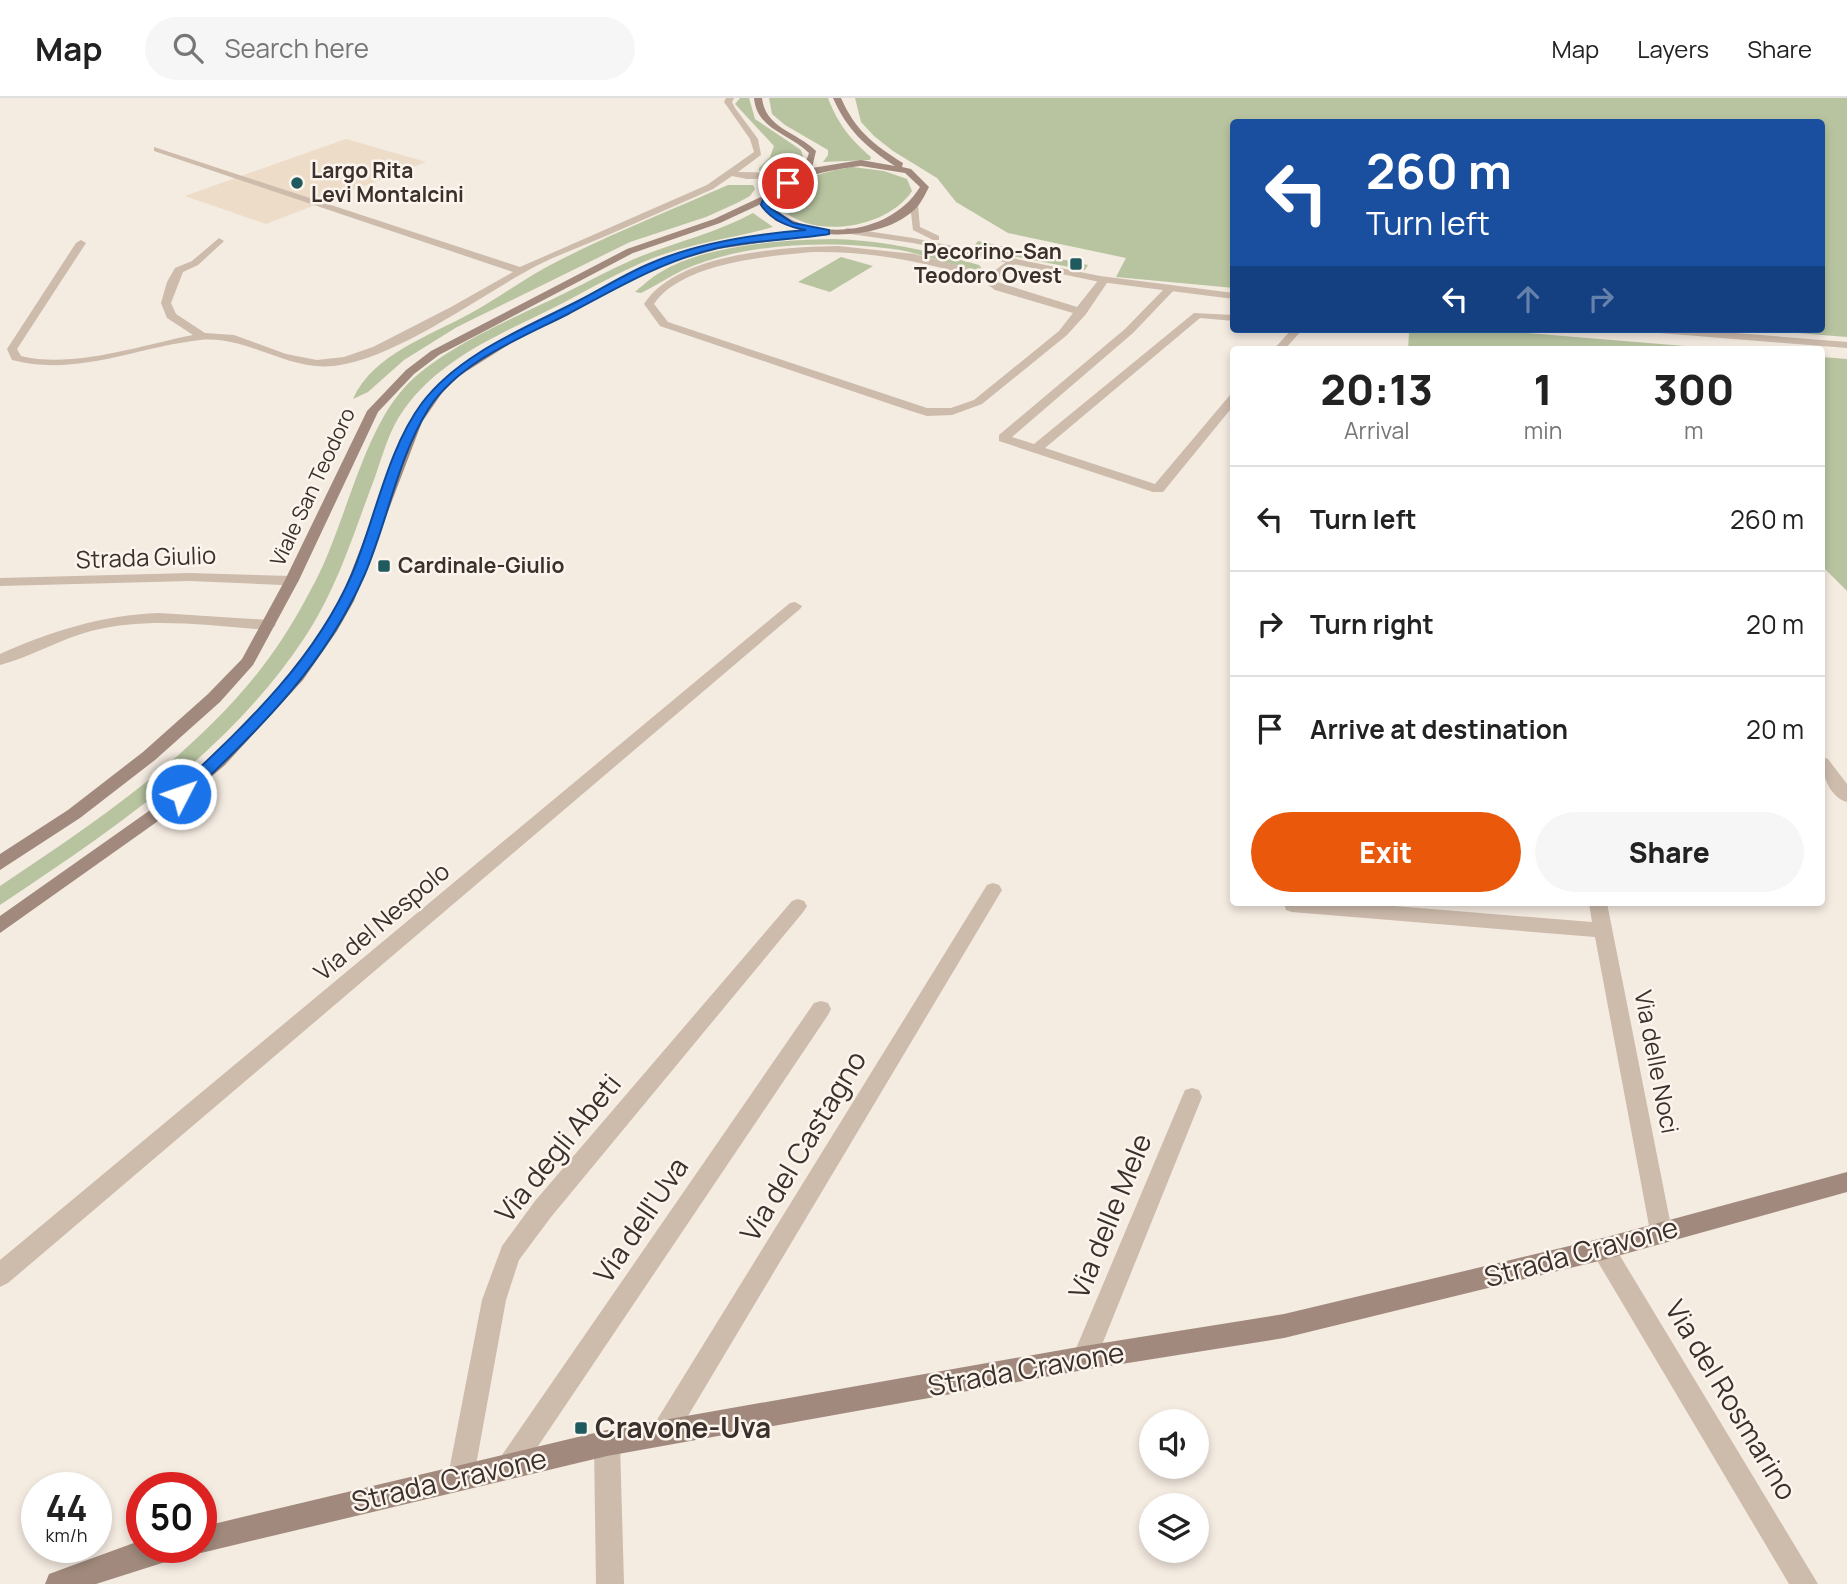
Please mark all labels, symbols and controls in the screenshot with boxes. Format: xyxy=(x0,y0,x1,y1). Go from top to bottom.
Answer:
search box xyxy=(145,17,635,80)
text: Map xyxy=(35,26,103,71)
icon: search xyxy=(169,29,207,67)
text: Search here xyxy=(225,30,369,66)
text: Map xyxy=(1552,32,1599,65)
text: Layers xyxy=(1637,32,1709,65)
text: Share xyxy=(1747,32,1812,65)
text: 260 m xyxy=(1366,137,1512,204)
icon: left xyxy=(1251,147,1342,238)
pin xyxy=(758,153,818,213)
place label: Largo Rita Levi Montalcini xyxy=(311,156,464,208)
icon: arrive xyxy=(769,164,807,202)
marker: Largo Rita Levi Montalcini xyxy=(289,175,305,191)
text: Turn left xyxy=(1366,201,1490,245)
place label: Pecorino-San Teodoro Ovest xyxy=(914,237,1062,289)
marker: Pecorino-San Teodoro Ovest xyxy=(1068,256,1084,272)
icon: left xyxy=(1436,280,1474,318)
icon: ahead xyxy=(1509,280,1547,318)
icon: right xyxy=(1582,280,1620,318)
text: 20:13 xyxy=(1321,360,1433,418)
text: 1 xyxy=(1534,360,1553,418)
text: 300 xyxy=(1653,360,1734,418)
street label: Viale San Teodoro xyxy=(263,403,361,570)
text: Arrival xyxy=(1344,414,1410,446)
text: min xyxy=(1524,414,1562,446)
text: m xyxy=(1684,414,1703,446)
icon: left xyxy=(1251,500,1289,538)
text: Turn left xyxy=(1310,501,1417,537)
text: 260 m xyxy=(1730,501,1804,537)
street label: Strada Giulio xyxy=(75,538,217,575)
place label: Cardinale-Giulio xyxy=(398,551,564,579)
marker: Cardinale-Giulio xyxy=(376,558,392,574)
icon: right xyxy=(1251,605,1289,643)
text: Turn right xyxy=(1310,606,1434,642)
text: 20 m xyxy=(1746,606,1804,642)
icon: arrive xyxy=(1251,710,1289,748)
text: Arrive at destination xyxy=(1310,711,1568,747)
text: 20 m xyxy=(1746,711,1804,747)
position arrow xyxy=(144,757,218,831)
button: Exit xyxy=(1251,812,1521,892)
button: Share xyxy=(1535,812,1804,892)
street label: Via del Nespolo xyxy=(306,854,456,987)
street label: Via delle Noci xyxy=(1627,987,1688,1136)
street label: Via del Castagno xyxy=(730,1043,874,1248)
street label: Via degli Abeti xyxy=(486,1065,629,1230)
street label: Via delle Mele xyxy=(1059,1127,1159,1304)
street label: Via dell'Uva xyxy=(584,1149,696,1290)
street label: Strada Cravone xyxy=(1480,1207,1682,1295)
street label: Via del Rosmarino xyxy=(1657,1292,1807,1507)
street label: Strada Cravone xyxy=(925,1332,1127,1404)
place label: Cravone-Uva xyxy=(595,1408,771,1446)
map controls xyxy=(1139,1409,1209,1563)
button: sound xyxy=(1139,1409,1209,1479)
marker: Cravone-Uva xyxy=(573,1420,589,1436)
street label: Strada Cravone xyxy=(348,1438,550,1520)
speed limit sign: 50 xyxy=(126,1472,217,1563)
text: 44 xyxy=(45,1484,88,1532)
button: layers xyxy=(1139,1493,1209,1563)
text: km/h xyxy=(46,1523,87,1547)

